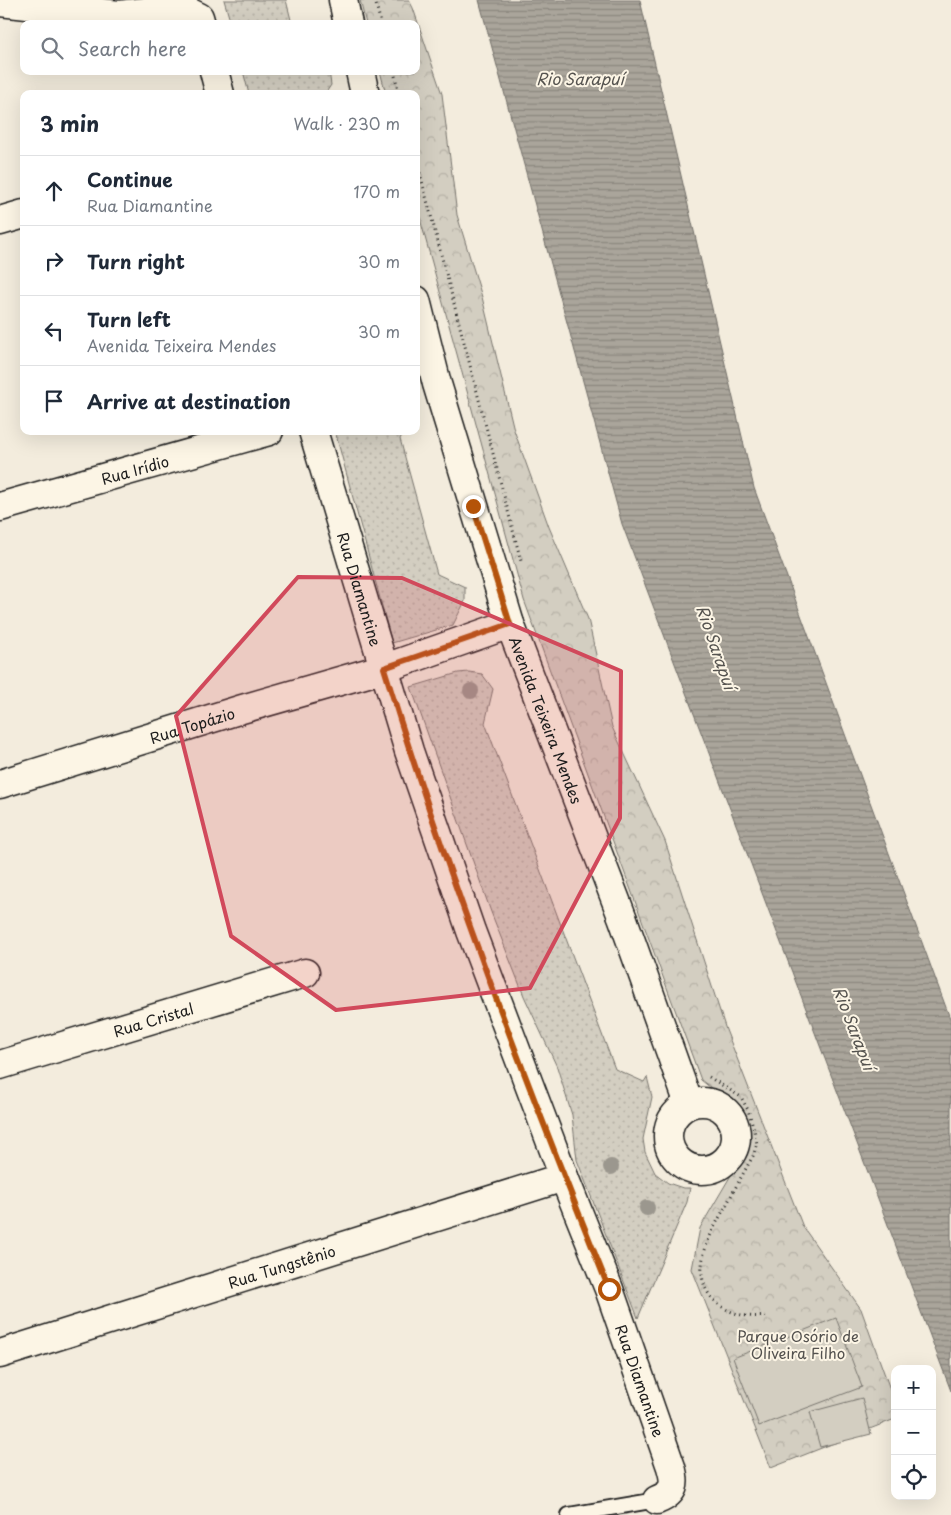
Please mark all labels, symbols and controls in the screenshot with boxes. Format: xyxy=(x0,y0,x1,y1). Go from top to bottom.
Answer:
search box xyxy=(20,20,420,75)
icon: search xyxy=(38,34,66,62)
text: Search here xyxy=(78,34,187,62)
water label: Rio Sarapuí xyxy=(536,66,628,90)
text: 3 min xyxy=(40,107,99,139)
text: Walk · 230 m xyxy=(293,111,400,135)
text: Continue xyxy=(87,165,173,193)
icon: ahead xyxy=(40,177,68,205)
text: 170 m xyxy=(354,179,400,203)
text: Rua Diamantine xyxy=(87,193,213,217)
icon: right xyxy=(40,247,68,275)
text: Turn right xyxy=(87,247,185,275)
text: 30 m xyxy=(358,249,400,273)
text: Turn left xyxy=(87,305,171,333)
icon: left xyxy=(40,317,68,345)
text: 30 m xyxy=(358,319,400,343)
text: Avenida Teixeira Mendes xyxy=(87,333,276,357)
icon: arrive xyxy=(40,387,68,415)
text: Arrive at destination xyxy=(87,387,291,415)
street label: Rua Irídio xyxy=(98,448,171,489)
route end xyxy=(462,495,485,518)
street label: Rua Diamantine xyxy=(332,529,388,649)
water label: Rio Sarapuí xyxy=(691,602,744,696)
street label: Avenida Teixeira Mendes xyxy=(504,633,589,807)
street label: Rua Topázio xyxy=(147,700,237,749)
water label: Rio Sarapuí xyxy=(828,983,883,1077)
street label: Rua Cristal xyxy=(110,996,196,1042)
street label: Rua Tungstênio xyxy=(225,1238,338,1293)
route start xyxy=(598,1278,621,1301)
street label: Rua Diamantine xyxy=(611,1321,671,1440)
park label: Parque Osório de Oliveira Filho xyxy=(737,1324,859,1364)
map controls xyxy=(891,1365,936,1500)
button: + xyxy=(891,1365,936,1410)
button: − xyxy=(891,1410,936,1455)
button: locate xyxy=(891,1455,936,1500)

